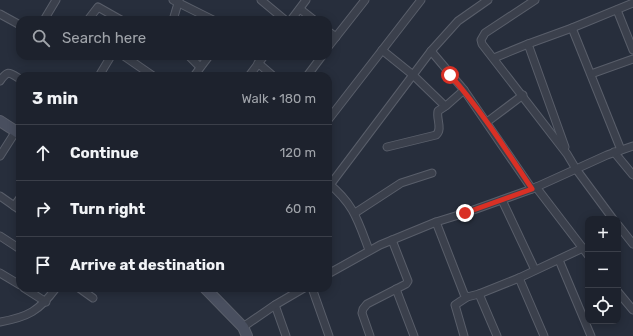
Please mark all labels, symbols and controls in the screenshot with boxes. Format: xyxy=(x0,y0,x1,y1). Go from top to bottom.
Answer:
search box xyxy=(16,16,332,60)
icon: search xyxy=(30,27,52,49)
text: Search here xyxy=(62,29,146,47)
route start xyxy=(441,66,459,84)
text: 3 min xyxy=(32,88,78,108)
text: Walk · 180 m xyxy=(241,91,316,106)
icon: ahead xyxy=(32,142,54,164)
text: Continue xyxy=(70,144,139,162)
text: 120 m xyxy=(280,145,316,160)
icon: right xyxy=(32,198,54,220)
text: Turn right xyxy=(70,200,145,218)
text: 60 m xyxy=(285,201,316,216)
route end xyxy=(456,204,474,222)
map controls xyxy=(585,216,621,324)
button: + xyxy=(585,216,621,252)
button: − xyxy=(585,252,621,288)
icon: arrive xyxy=(32,254,54,276)
text: Arrive at destination xyxy=(70,256,225,274)
button: locate xyxy=(585,288,621,324)

